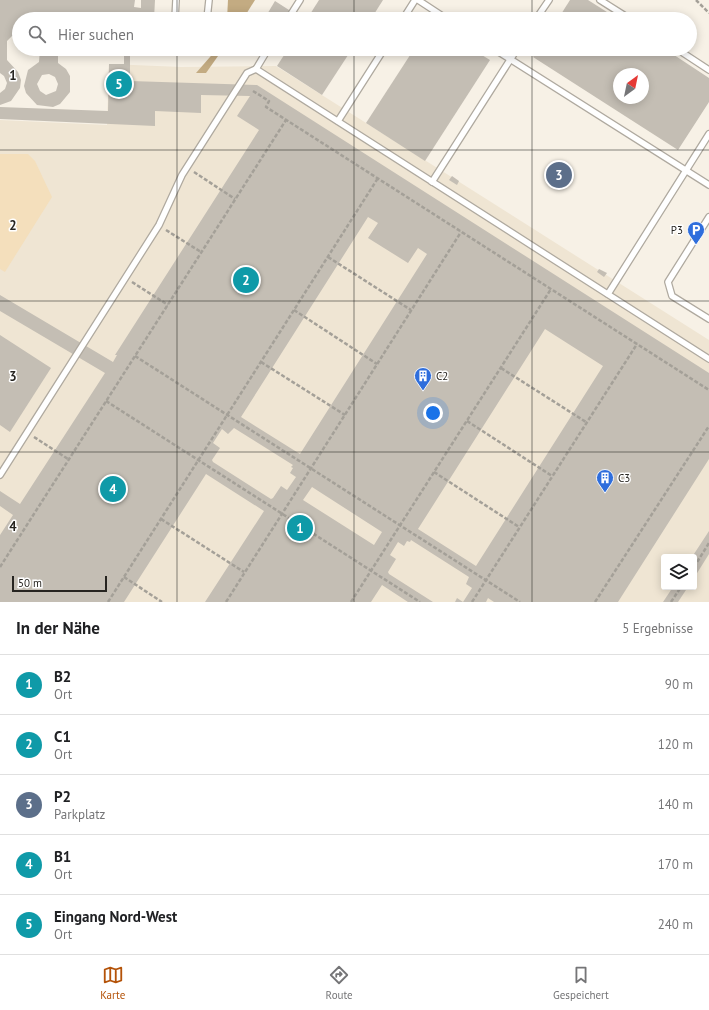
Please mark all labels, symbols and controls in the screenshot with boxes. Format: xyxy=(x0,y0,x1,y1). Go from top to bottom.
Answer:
search box xyxy=(12,12,697,56)
icon: search xyxy=(26,23,48,45)
text: Hier suchen xyxy=(58,25,134,44)
text: 1 xyxy=(9,67,17,84)
north arrow xyxy=(613,68,649,104)
pin: 5 xyxy=(106,69,132,99)
pin: 3 xyxy=(546,160,572,190)
text: 2 xyxy=(9,217,17,234)
parking icon: P3 xyxy=(686,220,706,245)
place label: P3 xyxy=(671,223,683,237)
pin: 2 xyxy=(233,265,259,295)
building icon: C2 xyxy=(413,366,433,391)
text: 3 xyxy=(9,368,17,385)
place label: C2 xyxy=(436,369,448,383)
your location xyxy=(423,403,443,423)
building icon: C3 xyxy=(595,468,615,493)
place label: C3 xyxy=(618,471,630,485)
pin: 4 xyxy=(100,474,126,504)
pin: 1 xyxy=(287,513,313,543)
text: 4 xyxy=(9,518,17,535)
map controls xyxy=(661,554,697,590)
button: layers xyxy=(661,554,697,590)
scale bar xyxy=(12,574,107,593)
text: 50 m xyxy=(18,576,42,590)
text: In der Nähe xyxy=(16,617,100,639)
text: 5 Ergebnisse xyxy=(622,620,693,637)
text: B2 xyxy=(54,667,71,686)
text: 1 xyxy=(25,676,33,693)
text: 90 m xyxy=(665,676,693,693)
text: Ort xyxy=(54,686,72,703)
text: C1 xyxy=(54,727,71,746)
text: 2 xyxy=(25,736,33,753)
text: 120 m xyxy=(658,736,693,753)
text: Ort xyxy=(54,746,72,763)
text: P2 xyxy=(54,787,71,806)
text: 3 xyxy=(25,796,33,813)
text: 140 m xyxy=(658,796,693,813)
text: Parkplatz xyxy=(54,806,105,823)
text: B1 xyxy=(54,847,71,866)
text: 4 xyxy=(25,856,33,873)
text: 170 m xyxy=(658,856,693,873)
text: Ort xyxy=(54,866,72,883)
text: Eingang Nord-West xyxy=(54,907,177,926)
text: 5 xyxy=(25,916,33,933)
text: 240 m xyxy=(658,916,693,933)
text: Ort xyxy=(54,926,72,943)
tab: Karte xyxy=(100,964,125,1002)
tab: Route xyxy=(326,964,353,1002)
tab: Gespeichert xyxy=(553,964,609,1002)

